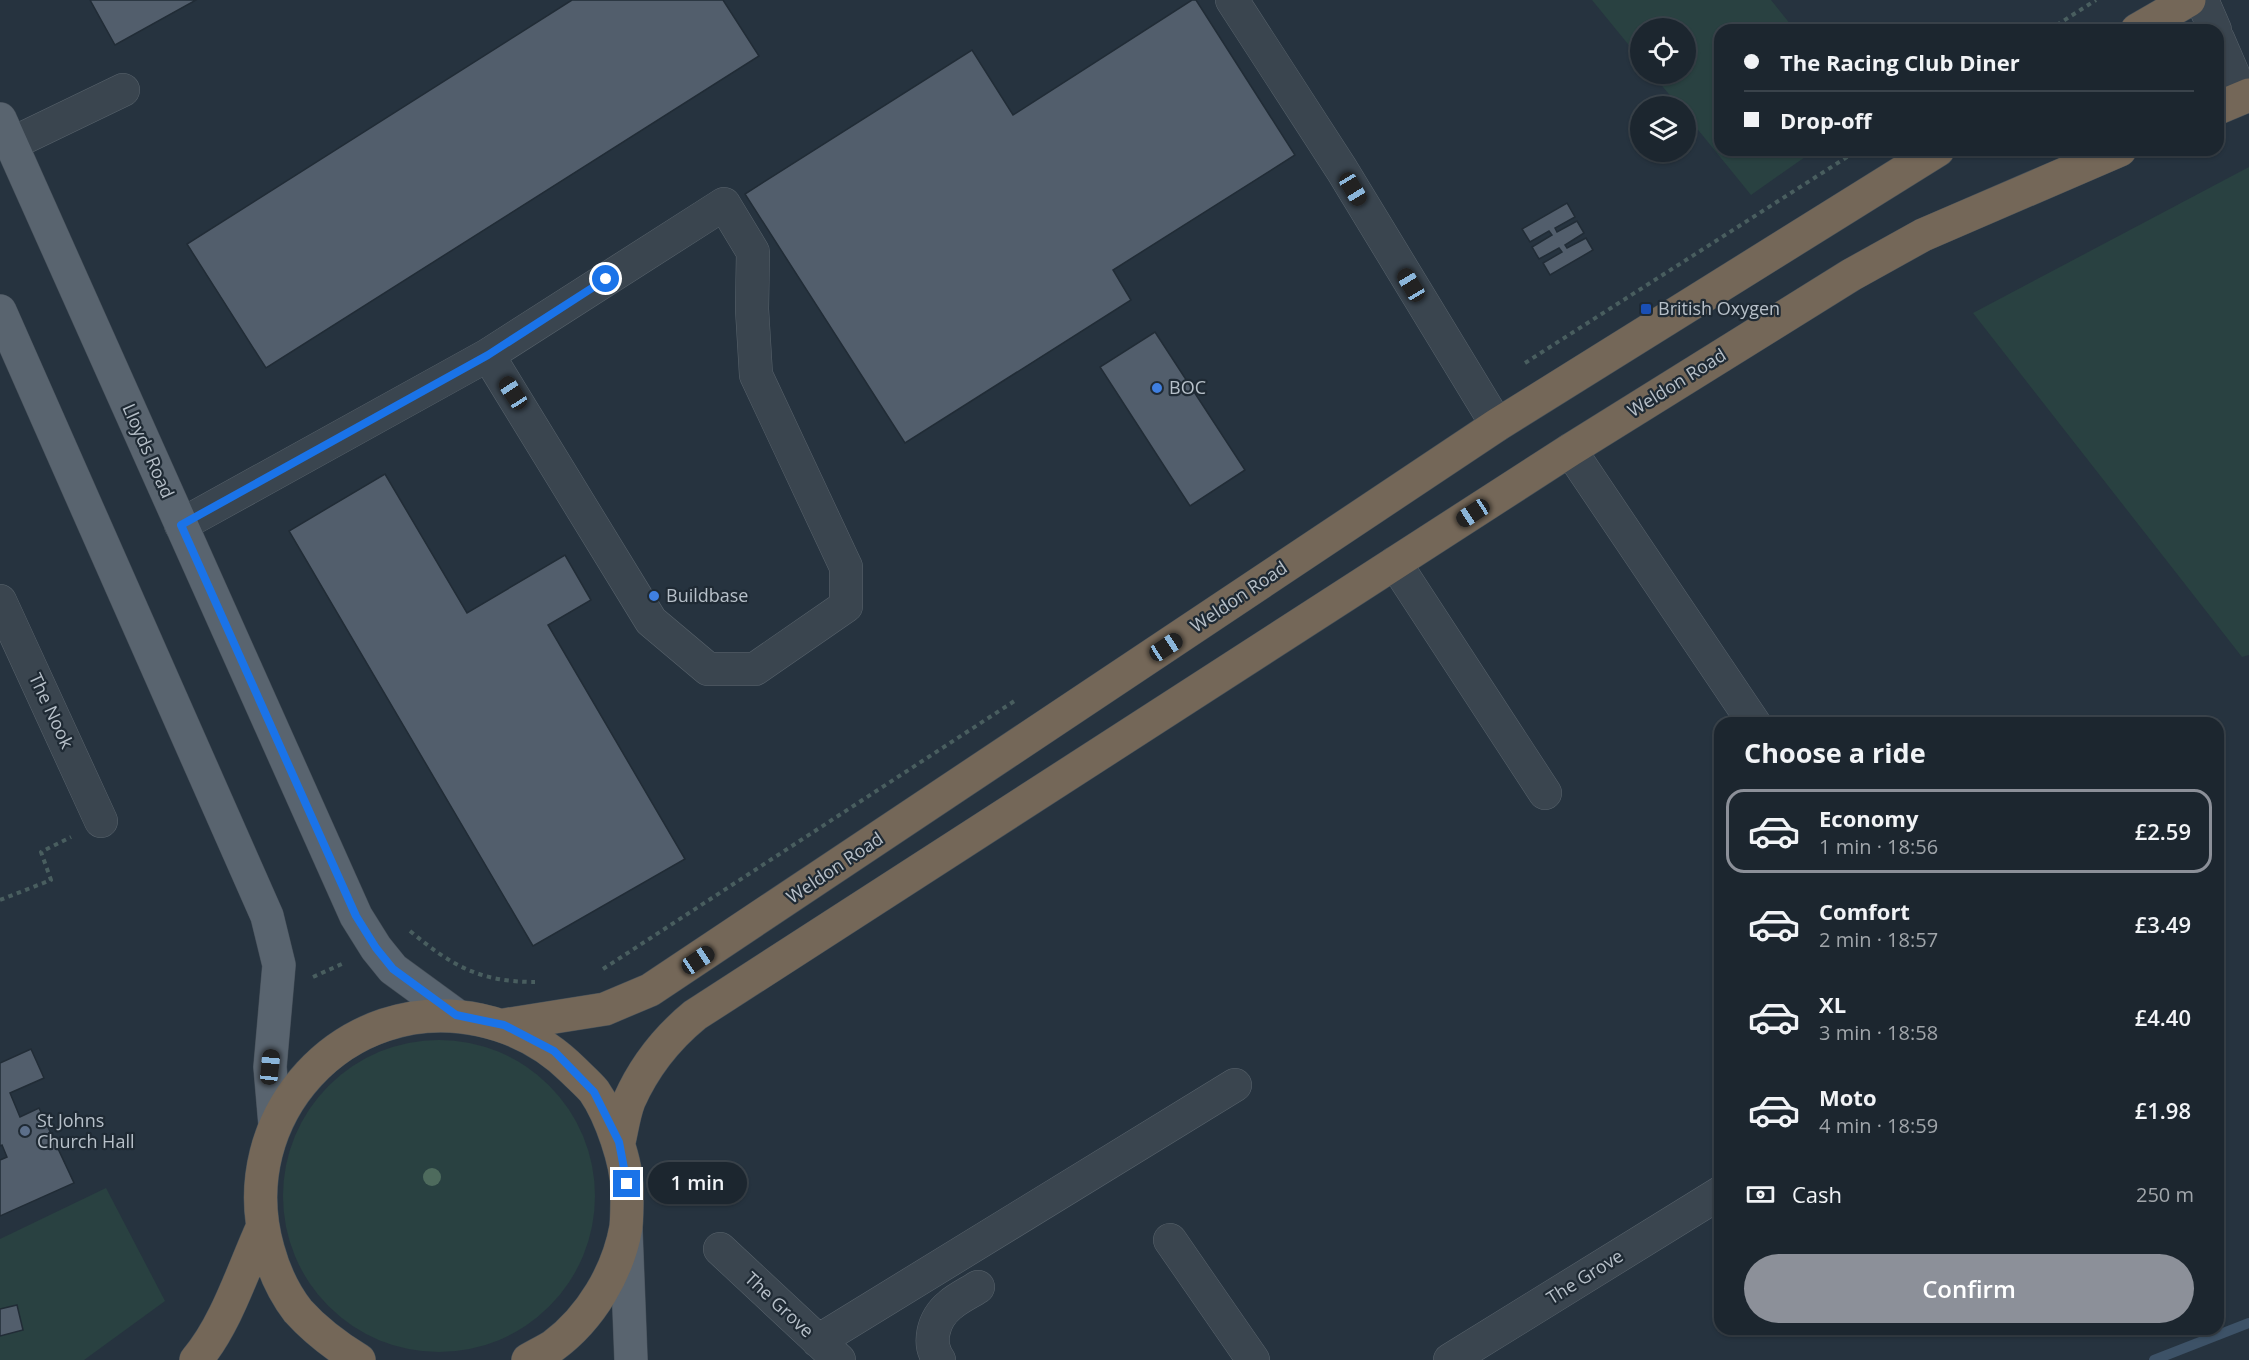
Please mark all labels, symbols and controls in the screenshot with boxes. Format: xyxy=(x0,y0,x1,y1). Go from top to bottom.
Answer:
map controls xyxy=(1630,18,1696,162)
button: locate xyxy=(1630,18,1696,84)
text: The Racing Club Diner xyxy=(1780,47,2020,77)
button: layers xyxy=(1630,96,1696,162)
text: Drop-off xyxy=(1780,105,1872,135)
car xyxy=(1336,169,1370,209)
route start xyxy=(592,265,619,292)
car xyxy=(1394,265,1428,305)
place label: British Oxygen xyxy=(1658,296,1780,320)
marker: British Oxygen xyxy=(1639,302,1653,316)
street label: Weldon Road xyxy=(1623,342,1730,422)
car xyxy=(496,373,530,413)
place label: BOC xyxy=(1169,375,1206,399)
marker: BOC xyxy=(1150,381,1164,395)
street label: Lloyds Road xyxy=(117,400,180,502)
car xyxy=(1453,496,1493,530)
street label: Weldon Road xyxy=(1185,555,1291,637)
place label: Buildbase xyxy=(666,583,748,607)
marker: Buildbase xyxy=(647,589,661,603)
car xyxy=(1146,630,1186,664)
street label: The Nook xyxy=(24,669,80,753)
text: Choose a ride xyxy=(1744,734,1926,771)
text: Economy xyxy=(1819,803,1918,833)
icon: car xyxy=(1747,804,1801,858)
text: £2.59 xyxy=(2135,816,2191,846)
street label: Weldon Road xyxy=(781,826,887,908)
text: 1 min · 18:56 xyxy=(1819,833,1938,860)
text: Comfort xyxy=(1819,896,1910,926)
icon: car xyxy=(1747,897,1801,951)
text: £3.49 xyxy=(2135,909,2191,939)
text: 2 min · 18:57 xyxy=(1819,926,1938,953)
car xyxy=(678,942,718,978)
text: XL xyxy=(1819,989,1846,1019)
icon: car xyxy=(1747,990,1801,1044)
text: £4.40 xyxy=(2135,1002,2191,1032)
text: 3 min · 18:58 xyxy=(1819,1019,1938,1046)
car xyxy=(259,1048,281,1086)
text: Moto xyxy=(1819,1082,1877,1112)
icon: car xyxy=(1747,1083,1801,1137)
text: £1.98 xyxy=(2135,1095,2191,1125)
place label: St Johns Church Hall xyxy=(37,1108,134,1153)
text: 4 min · 18:59 xyxy=(1819,1112,1938,1139)
marker: St Johns Church Hall xyxy=(18,1124,32,1138)
callout: 1 min xyxy=(648,1163,747,1205)
text: 1 min xyxy=(671,1169,725,1196)
route end xyxy=(613,1170,640,1197)
icon: cash xyxy=(1744,1178,1777,1211)
text: Cash xyxy=(1792,1179,1842,1209)
text: 250 m xyxy=(2136,1181,2194,1208)
street label: The Grove xyxy=(1542,1243,1627,1309)
button: Confirm xyxy=(1744,1254,2194,1323)
street label: The Grove xyxy=(740,1266,819,1342)

